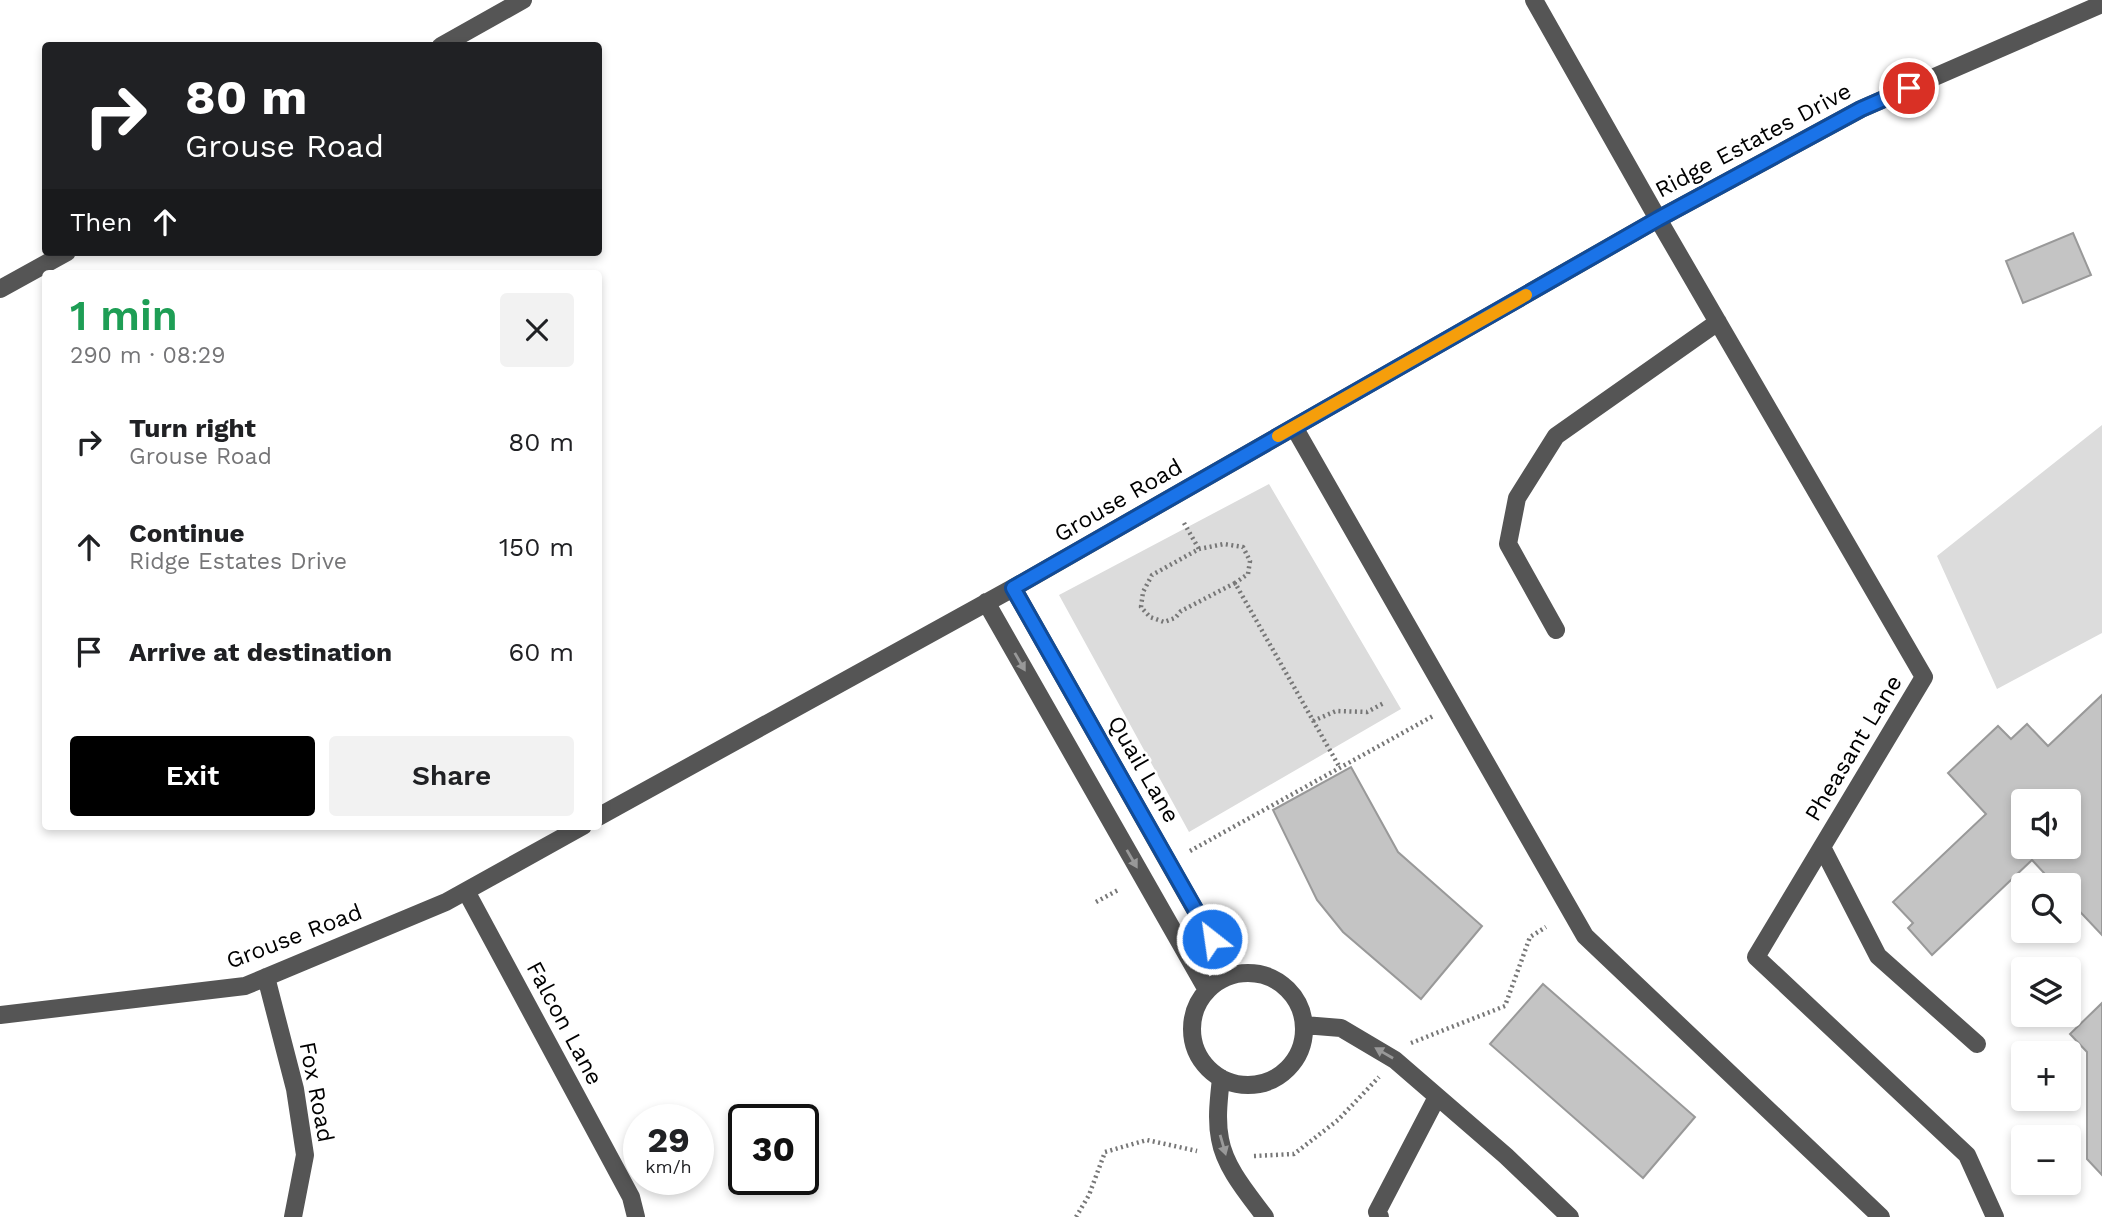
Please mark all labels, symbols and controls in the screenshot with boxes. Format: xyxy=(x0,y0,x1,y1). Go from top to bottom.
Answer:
pin xyxy=(1879,58,1939,118)
text: 80 m xyxy=(185,68,307,126)
icon: arrive xyxy=(1890,69,1928,107)
icon: right xyxy=(70,70,161,161)
street label: Ridge Estates Drive xyxy=(1651,77,1856,204)
text: Grouse Road xyxy=(185,127,384,165)
icon: ahead xyxy=(146,203,184,241)
text: Then xyxy=(70,207,132,237)
text: 1 min xyxy=(70,291,178,340)
button: close xyxy=(500,293,574,367)
text: 290 m · 08:29 xyxy=(70,342,225,369)
text: Turn right xyxy=(129,413,256,443)
icon: right xyxy=(70,423,108,461)
text: 80 m xyxy=(508,427,574,457)
text: Grouse Road xyxy=(129,443,272,470)
street label: Grouse Road xyxy=(1050,453,1187,548)
text: Continue xyxy=(129,518,245,548)
icon: ahead xyxy=(70,528,108,566)
text: 150 m xyxy=(499,532,574,562)
text: Ridge Estates Drive xyxy=(129,548,347,575)
icon: arrive xyxy=(70,633,108,671)
text: Arrive at destination xyxy=(129,637,392,667)
text: 60 m xyxy=(508,637,574,667)
one-way arrow xyxy=(1014,652,1026,671)
street label: Pheasant Lane xyxy=(1799,670,1908,826)
street label: Quail Lane xyxy=(1102,711,1185,827)
button: Exit xyxy=(70,736,315,816)
button: Share xyxy=(329,736,574,816)
map controls xyxy=(2011,789,2081,1195)
button: sound xyxy=(2011,789,2081,859)
one-way arrow xyxy=(1126,850,1138,869)
button: search xyxy=(2011,873,2081,943)
street label: Grouse Road xyxy=(223,898,366,975)
position arrow xyxy=(1175,902,1249,976)
street label: Falcon Lane xyxy=(521,957,608,1090)
button: layers xyxy=(2011,957,2081,1027)
street label: Fox Road xyxy=(294,1040,339,1145)
button: + xyxy=(2011,1041,2081,1111)
one-way arrow xyxy=(1375,1047,1394,1060)
speed limit sign: 30 xyxy=(728,1104,819,1195)
text: 29 xyxy=(647,1119,690,1161)
button: − xyxy=(2011,1125,2081,1195)
one-way arrow xyxy=(1218,1135,1228,1156)
text: km/h xyxy=(645,1156,692,1177)

